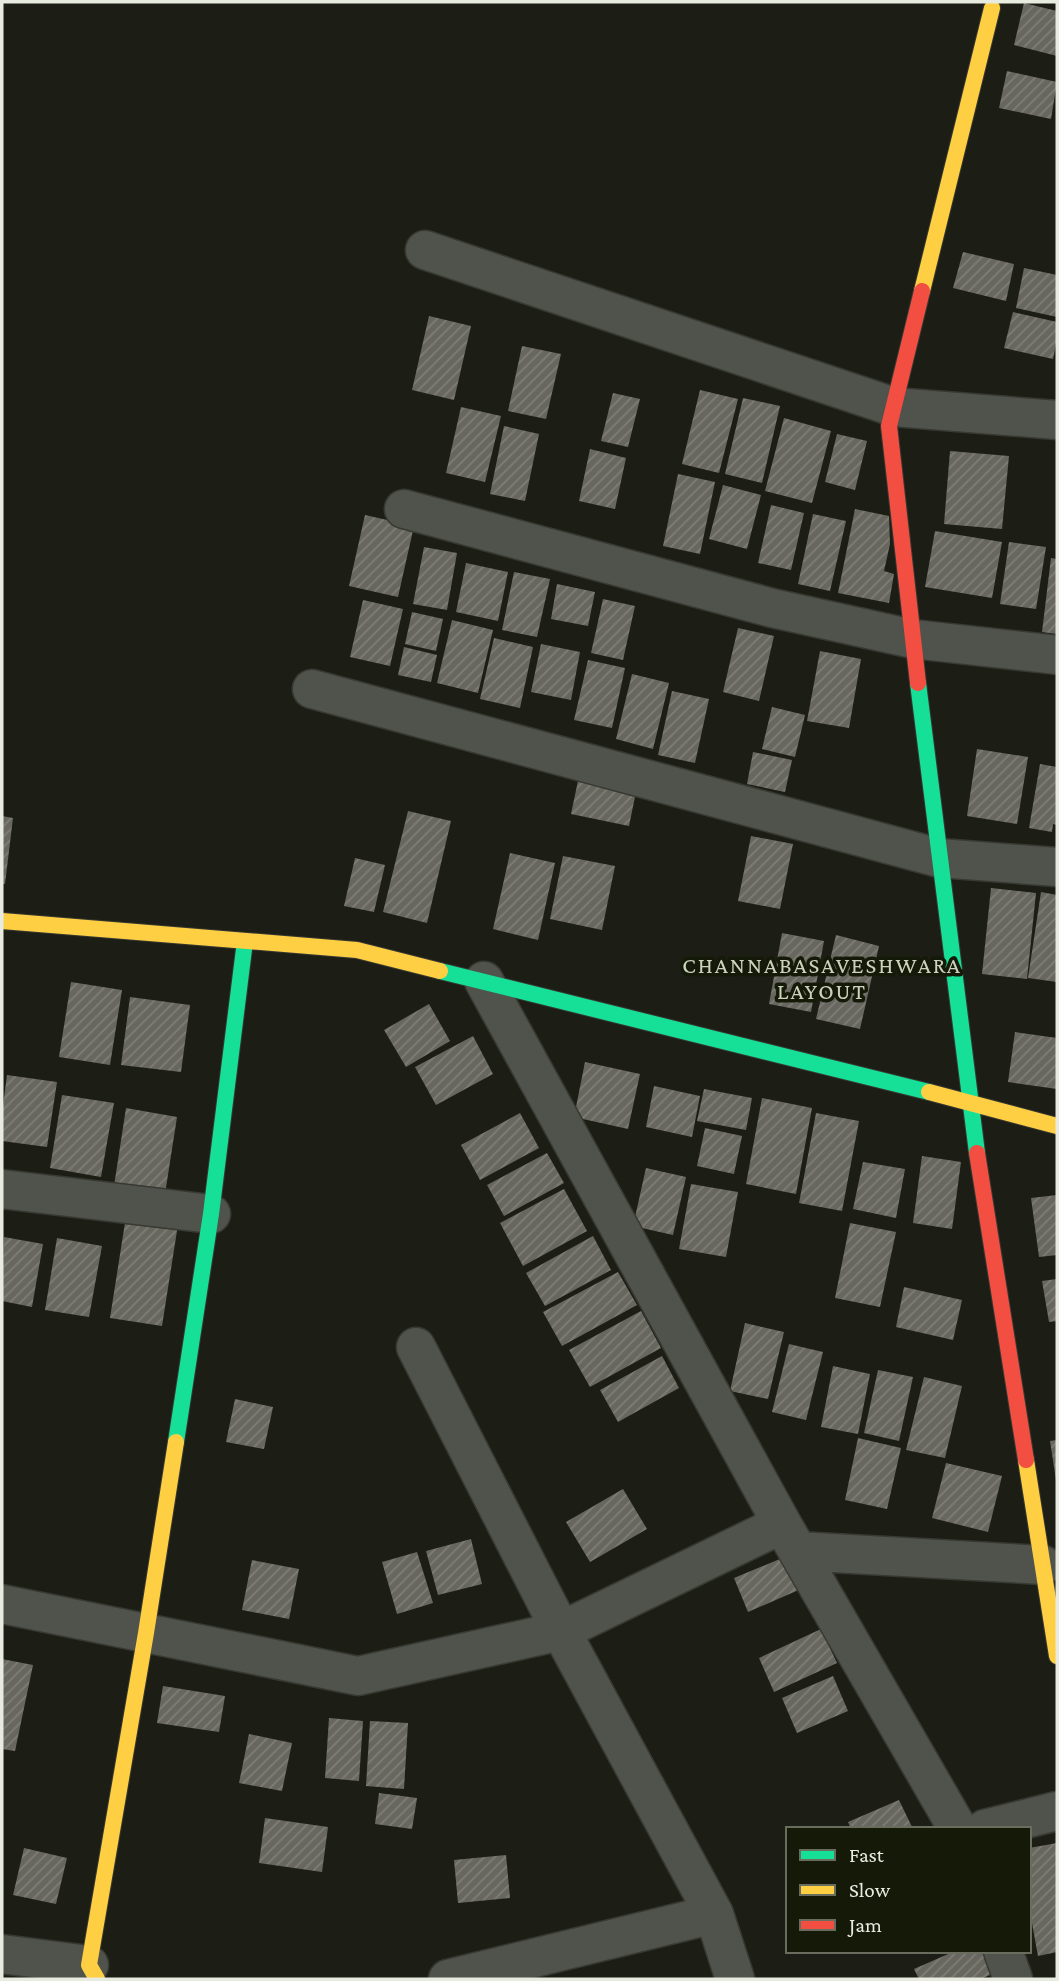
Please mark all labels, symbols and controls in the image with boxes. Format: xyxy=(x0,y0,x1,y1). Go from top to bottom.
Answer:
district label: CHANNABASAVESHWARA LAYOUT xyxy=(682,952,962,1004)
legend xyxy=(786,1827,1031,1953)
text: Fast xyxy=(849,1843,885,1867)
text: Slow xyxy=(849,1878,891,1902)
text: Jam xyxy=(847,1913,882,1937)

